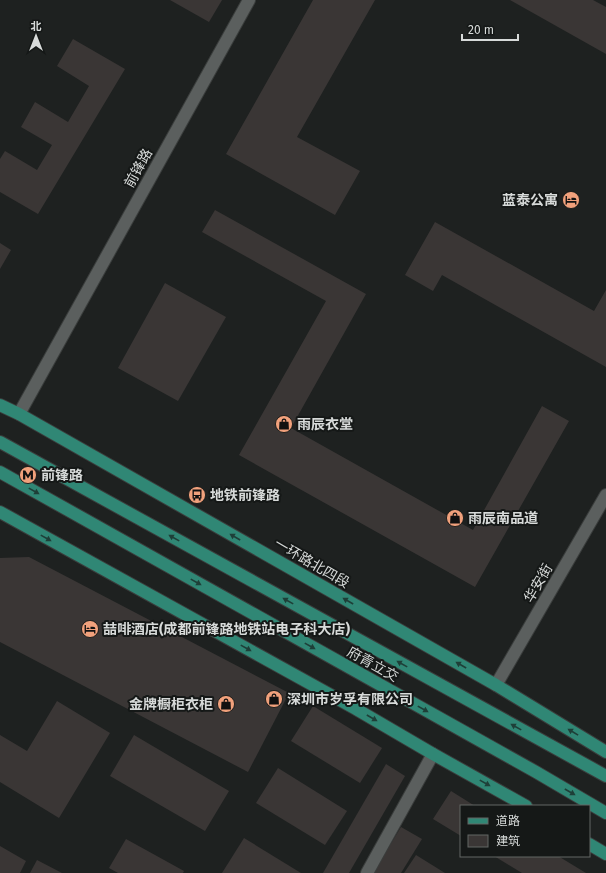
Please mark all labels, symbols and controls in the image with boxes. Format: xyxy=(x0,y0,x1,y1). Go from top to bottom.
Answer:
north arrow xyxy=(16,16,56,56)
scale bar xyxy=(462,16,518,42)
text: 北 xyxy=(31,20,42,33)
text: 20 m xyxy=(468,23,494,37)
street label: 前锋路 xyxy=(121,146,156,191)
hotel icon: 蓝泰公寓 xyxy=(561,190,581,210)
place label: 蓝泰公寓 xyxy=(502,192,558,209)
shop icon: 雨辰衣堂 xyxy=(274,414,294,434)
place label: 雨辰衣堂 xyxy=(297,416,353,433)
metro station icon: 前锋路 xyxy=(18,465,38,485)
place label: 前锋路 xyxy=(41,467,83,484)
bus stop icon: 地铁前锋路 xyxy=(187,485,207,505)
place label: 地铁前锋路 xyxy=(210,487,280,504)
one-way arrow xyxy=(28,488,40,495)
shop icon: 雨辰南品道 xyxy=(445,508,465,528)
place label: 雨辰南品道 xyxy=(468,510,538,527)
one-way arrow xyxy=(229,533,241,540)
one-way arrow xyxy=(41,535,52,541)
one-way arrow xyxy=(169,535,180,541)
street label: 一环路北四段 xyxy=(271,535,352,592)
street label: 华安街 xyxy=(521,561,556,606)
one-way arrow xyxy=(190,579,202,586)
one-way arrow xyxy=(282,598,294,604)
one-way arrow xyxy=(342,598,354,605)
hotel icon: 喆啡酒店(成都前锋路地铁站电子科大店) xyxy=(80,619,100,639)
place label: 喆啡酒店(成都前锋路地铁站电子科大店) xyxy=(103,621,351,638)
one-way arrow xyxy=(304,642,316,649)
street label: 府青立交 xyxy=(344,643,401,685)
one-way arrow xyxy=(240,645,252,652)
one-way arrow xyxy=(396,660,408,667)
one-way arrow xyxy=(455,662,467,669)
shop icon: 深圳市岁孚有限公司 xyxy=(264,689,284,709)
place label: 深圳市岁孚有限公司 xyxy=(287,691,413,708)
shop icon: 金牌橱柜衣柜 xyxy=(216,694,236,714)
place label: 金牌橱柜衣柜 xyxy=(129,696,213,713)
one-way arrow xyxy=(417,706,429,713)
one-way arrow xyxy=(366,715,378,722)
one-way arrow xyxy=(510,723,522,730)
one-way arrow xyxy=(567,728,579,735)
one-way arrow xyxy=(479,779,490,786)
one-way arrow xyxy=(564,788,576,795)
legend xyxy=(460,805,590,857)
text: 道路 xyxy=(496,814,520,828)
text: 建筑 xyxy=(496,834,520,848)

